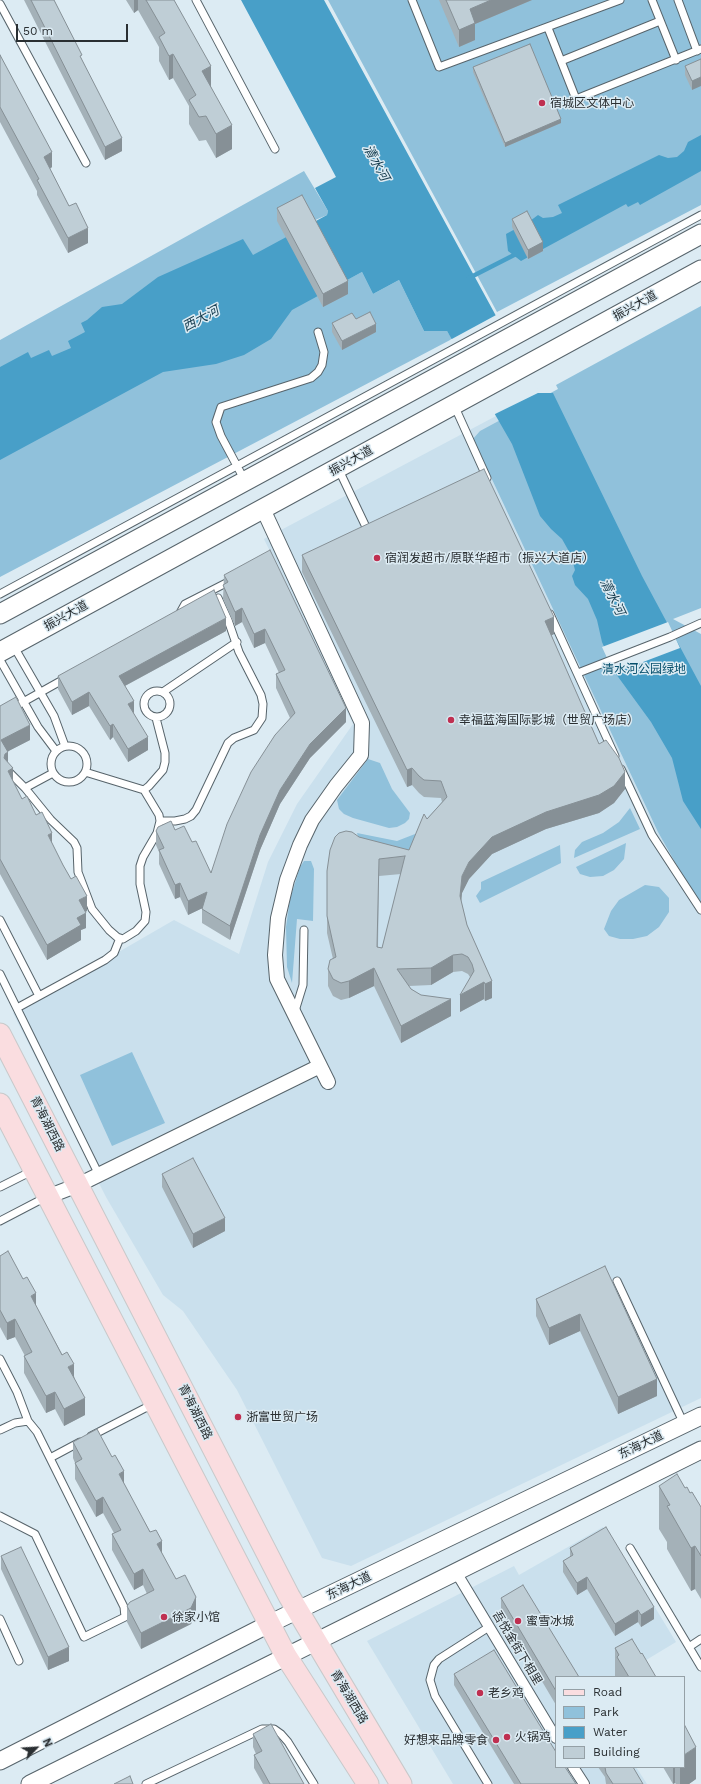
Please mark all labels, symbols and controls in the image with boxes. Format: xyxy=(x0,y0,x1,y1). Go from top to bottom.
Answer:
scale bar xyxy=(18,16,130,42)
text: 50 m xyxy=(23,24,53,38)
place label: 宿城区文体中心 xyxy=(550,96,634,110)
marker: 宿城区文体中心 xyxy=(537,98,547,108)
water label: 清水河 xyxy=(360,142,392,184)
street label: 振兴大道 xyxy=(611,288,659,324)
water label: 西大河 xyxy=(180,303,222,335)
street label: 振兴大道 xyxy=(327,443,375,479)
place label: 宿润发超市/原联华超市（振兴大道店） xyxy=(385,551,594,565)
marker: 宿润发超市/原联华超市（振兴大道店） xyxy=(372,553,382,563)
water label: 清水河 xyxy=(596,576,628,618)
street label: 振兴大道 xyxy=(42,598,90,634)
park label: 清水河公园绿地 xyxy=(602,662,686,676)
place label: 幸福蓝海国际影城（世贸广场店） xyxy=(459,713,639,727)
marker: 幸福蓝海国际影城（世贸广场店） xyxy=(446,715,456,725)
street label: 青海湖西路 xyxy=(27,1094,67,1154)
street label: 青海湖西路 xyxy=(175,1382,215,1442)
place label: 浙富世贸广场 xyxy=(246,1410,318,1424)
marker: 浙富世贸广场 xyxy=(233,1412,243,1422)
street label: 东海大道 xyxy=(616,1428,666,1462)
street label: 东海大道 xyxy=(324,1569,374,1603)
street label: 吾悦金街下相里 xyxy=(489,1608,545,1688)
place label: 徐家小馆 xyxy=(172,1610,220,1624)
marker: 徐家小馆 xyxy=(159,1612,169,1622)
place label: 蜜雪冰城 xyxy=(526,1614,574,1628)
marker: 蜜雪冰城 xyxy=(513,1616,523,1626)
street label: 青海湖西路 xyxy=(327,1668,371,1726)
legend xyxy=(555,1676,685,1768)
text: Road xyxy=(593,1685,622,1699)
place label: 老乡鸡 xyxy=(488,1686,524,1700)
marker: 老乡鸡 xyxy=(475,1688,485,1698)
text: Park xyxy=(593,1705,619,1719)
text: Water xyxy=(593,1725,627,1739)
north arrow xyxy=(16,1728,56,1768)
place label: 火锅鸡 xyxy=(515,1730,551,1744)
marker: 火锅鸡 xyxy=(502,1732,512,1742)
place label: 好想来品牌零食 xyxy=(404,1733,488,1747)
marker: 好想来品牌零食 xyxy=(491,1735,501,1745)
text: N xyxy=(40,1736,55,1749)
text: Building xyxy=(593,1745,640,1759)

